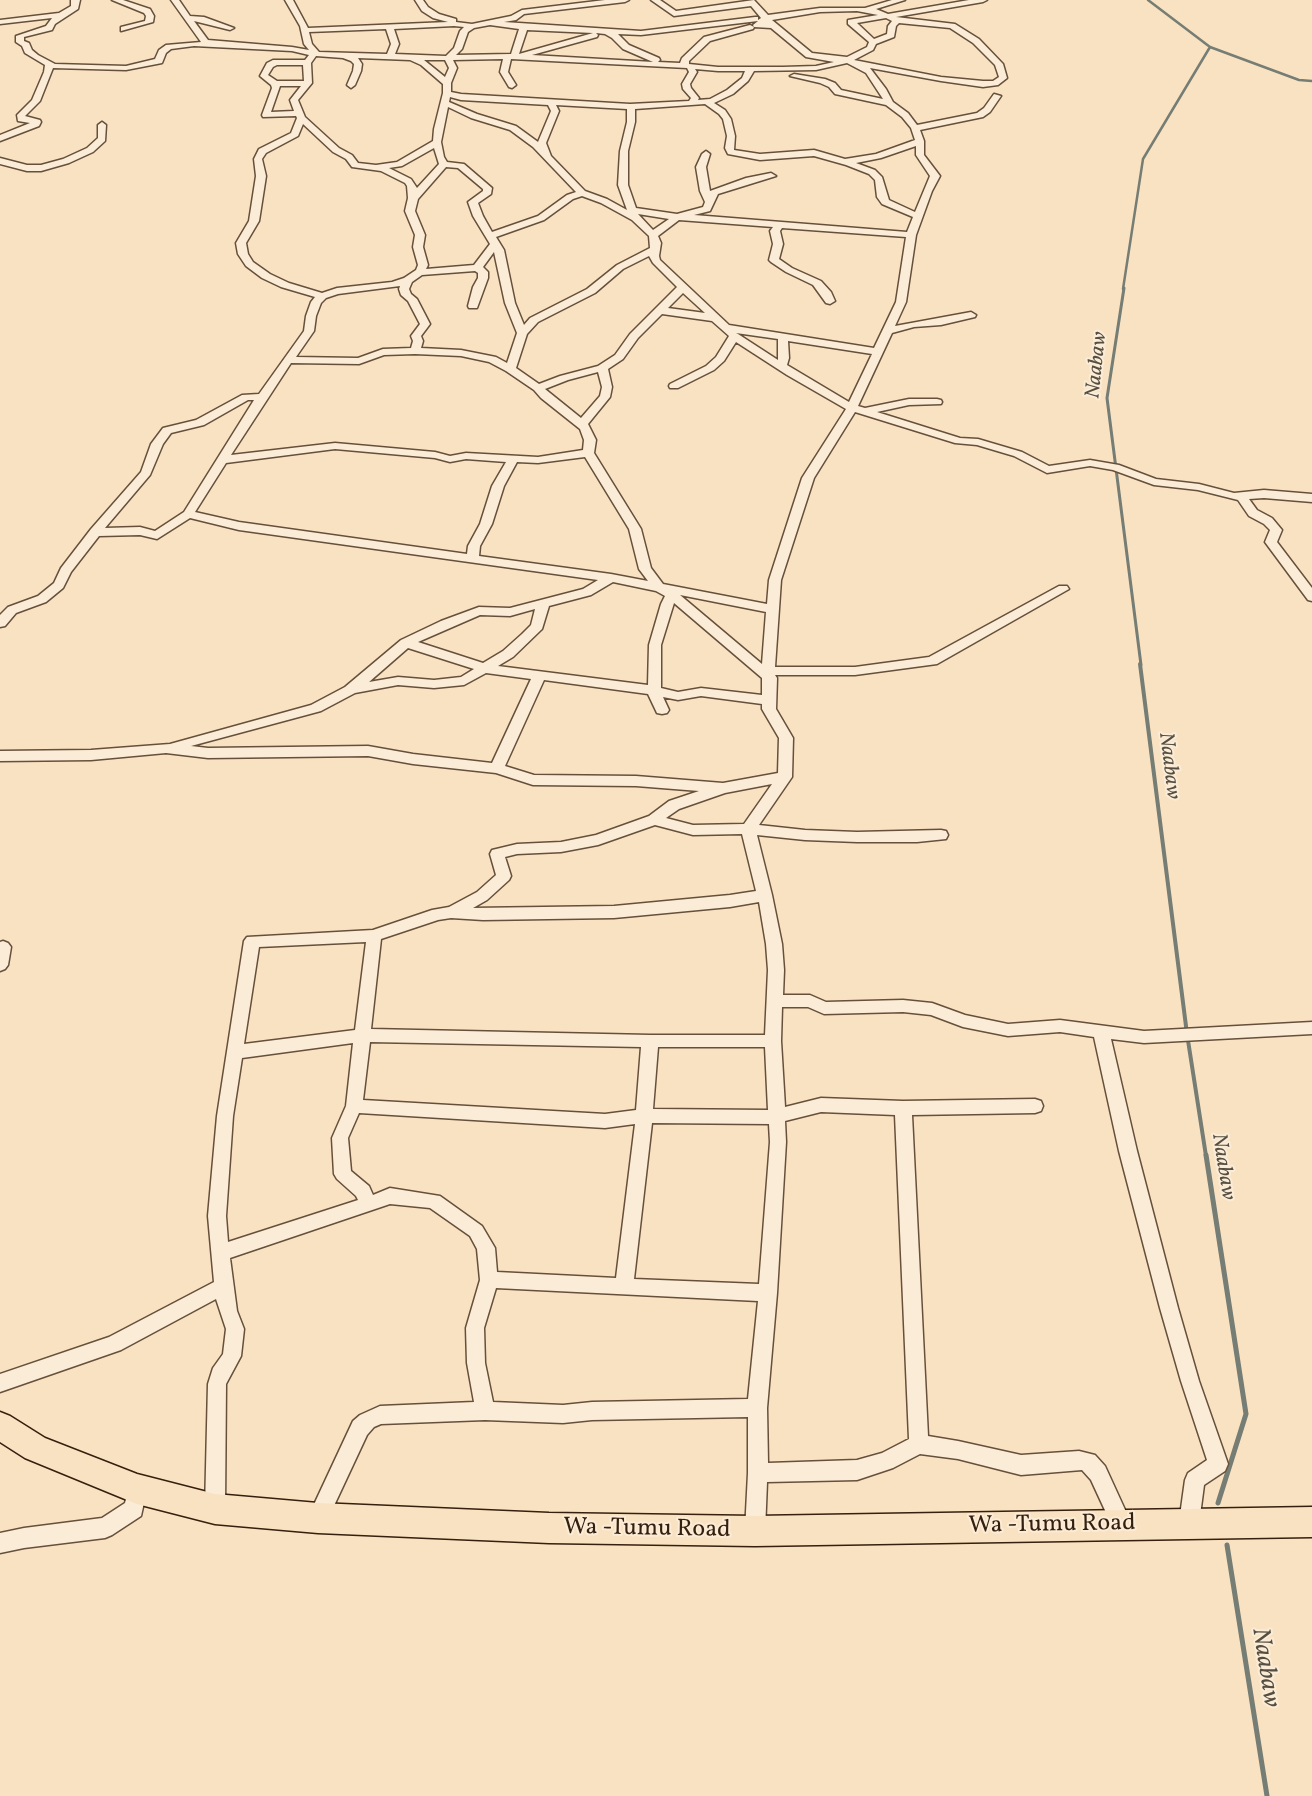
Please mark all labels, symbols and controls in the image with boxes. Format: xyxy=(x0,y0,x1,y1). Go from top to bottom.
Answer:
water label: Naabaw xyxy=(1082,330,1114,400)
water label: Naabaw xyxy=(1151,731,1185,801)
water label: Naabaw xyxy=(1204,1132,1240,1202)
street label: Wa -Tumu Road xyxy=(968,1510,1136,1542)
street label: Wa -Tumu Road xyxy=(563,1514,731,1546)
water label: Naabaw xyxy=(1243,1626,1285,1710)

